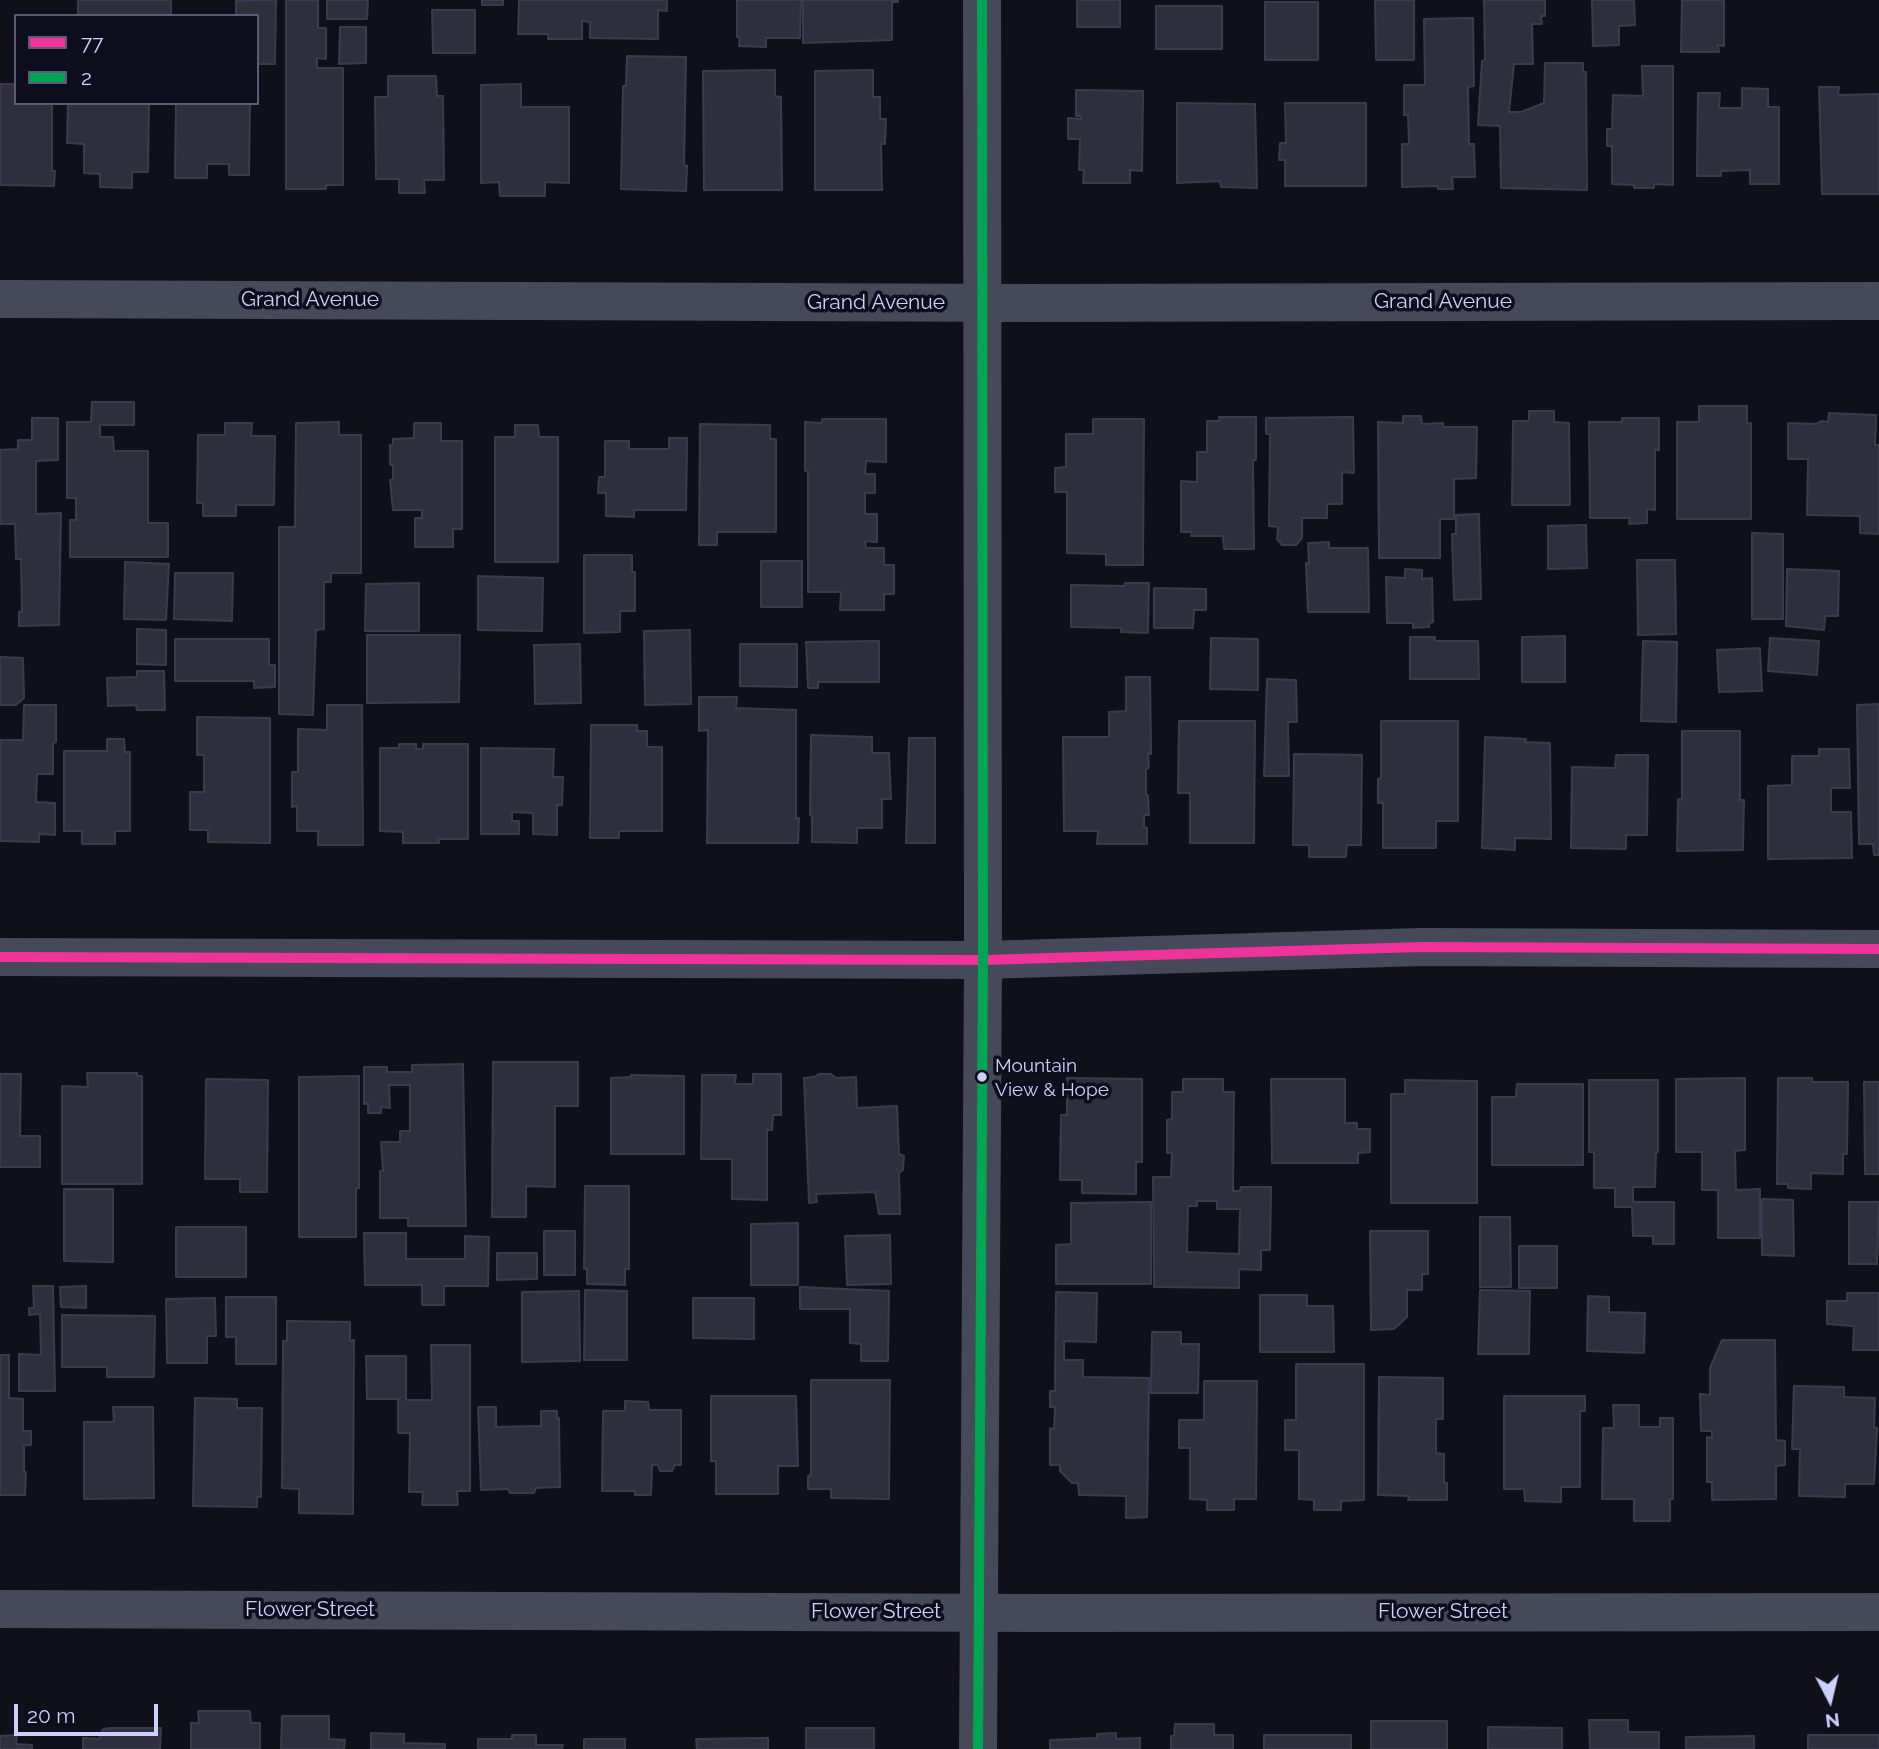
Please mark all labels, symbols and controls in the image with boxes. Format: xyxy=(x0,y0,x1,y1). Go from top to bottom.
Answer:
legend xyxy=(14,14,259,105)
text: 77 xyxy=(81,30,103,55)
text: 2 xyxy=(81,65,92,90)
street label: Grand Avenue xyxy=(241,287,379,313)
street label: Grand Avenue xyxy=(1374,289,1512,315)
street label: Grand Avenue xyxy=(807,290,945,316)
place label: Mountain View & Hope xyxy=(995,1055,1109,1099)
marker: Mountain View & Hope xyxy=(975,1070,989,1084)
street label: Flower Street xyxy=(245,1597,375,1623)
street label: Flower Street xyxy=(811,1599,941,1625)
street label: Flower Street xyxy=(1378,1599,1508,1625)
north arrow xyxy=(1795,1665,1865,1735)
scale bar xyxy=(18,1690,161,1734)
text: 20 m xyxy=(27,1703,75,1728)
text: N xyxy=(1824,1709,1841,1733)

